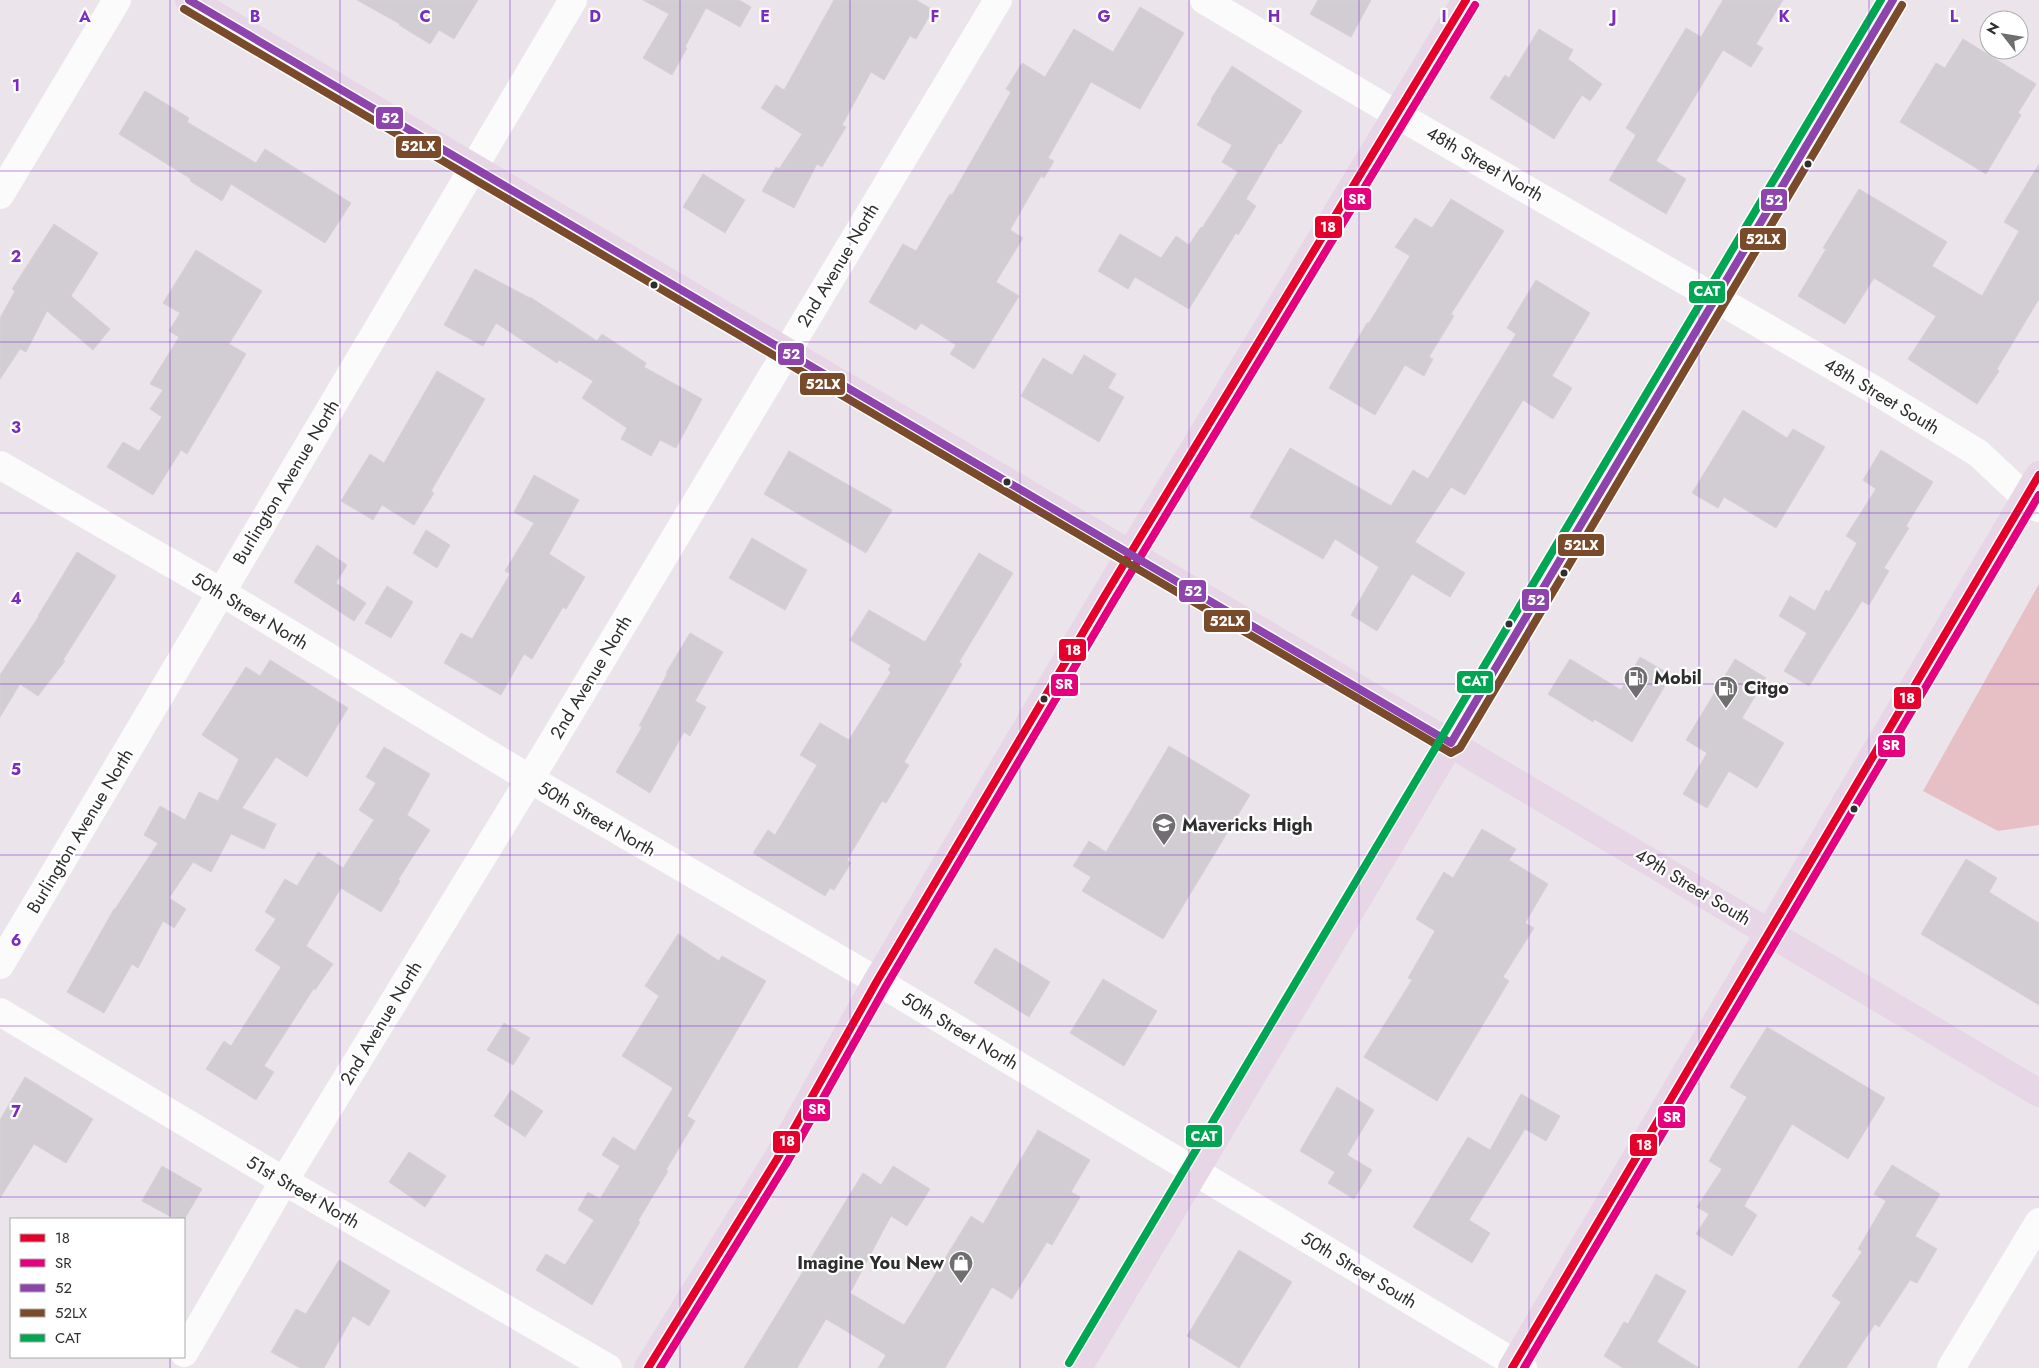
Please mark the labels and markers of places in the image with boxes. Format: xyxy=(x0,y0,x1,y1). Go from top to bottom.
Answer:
unlabelled marker xyxy=(1803,159,1813,169)
unlabelled marker xyxy=(649,280,659,290)
unlabelled marker xyxy=(1002,477,1012,487)
unlabelled marker xyxy=(1559,568,1569,578)
unlabelled marker xyxy=(1504,619,1514,629)
fuel station icon: Mobil xyxy=(1623,665,1649,699)
place label: Mobil xyxy=(1654,665,1702,691)
fuel station icon: Citgo xyxy=(1713,675,1739,709)
place label: Citgo xyxy=(1744,675,1789,701)
unlabelled marker xyxy=(1039,694,1049,704)
unlabelled marker xyxy=(1849,804,1859,814)
school or university icon: Mavericks High xyxy=(1151,812,1177,846)
place label: Mavericks High xyxy=(1182,812,1313,838)
place label: Imagine You New xyxy=(797,1250,944,1276)
shop icon: Imagine You New xyxy=(948,1250,974,1284)

